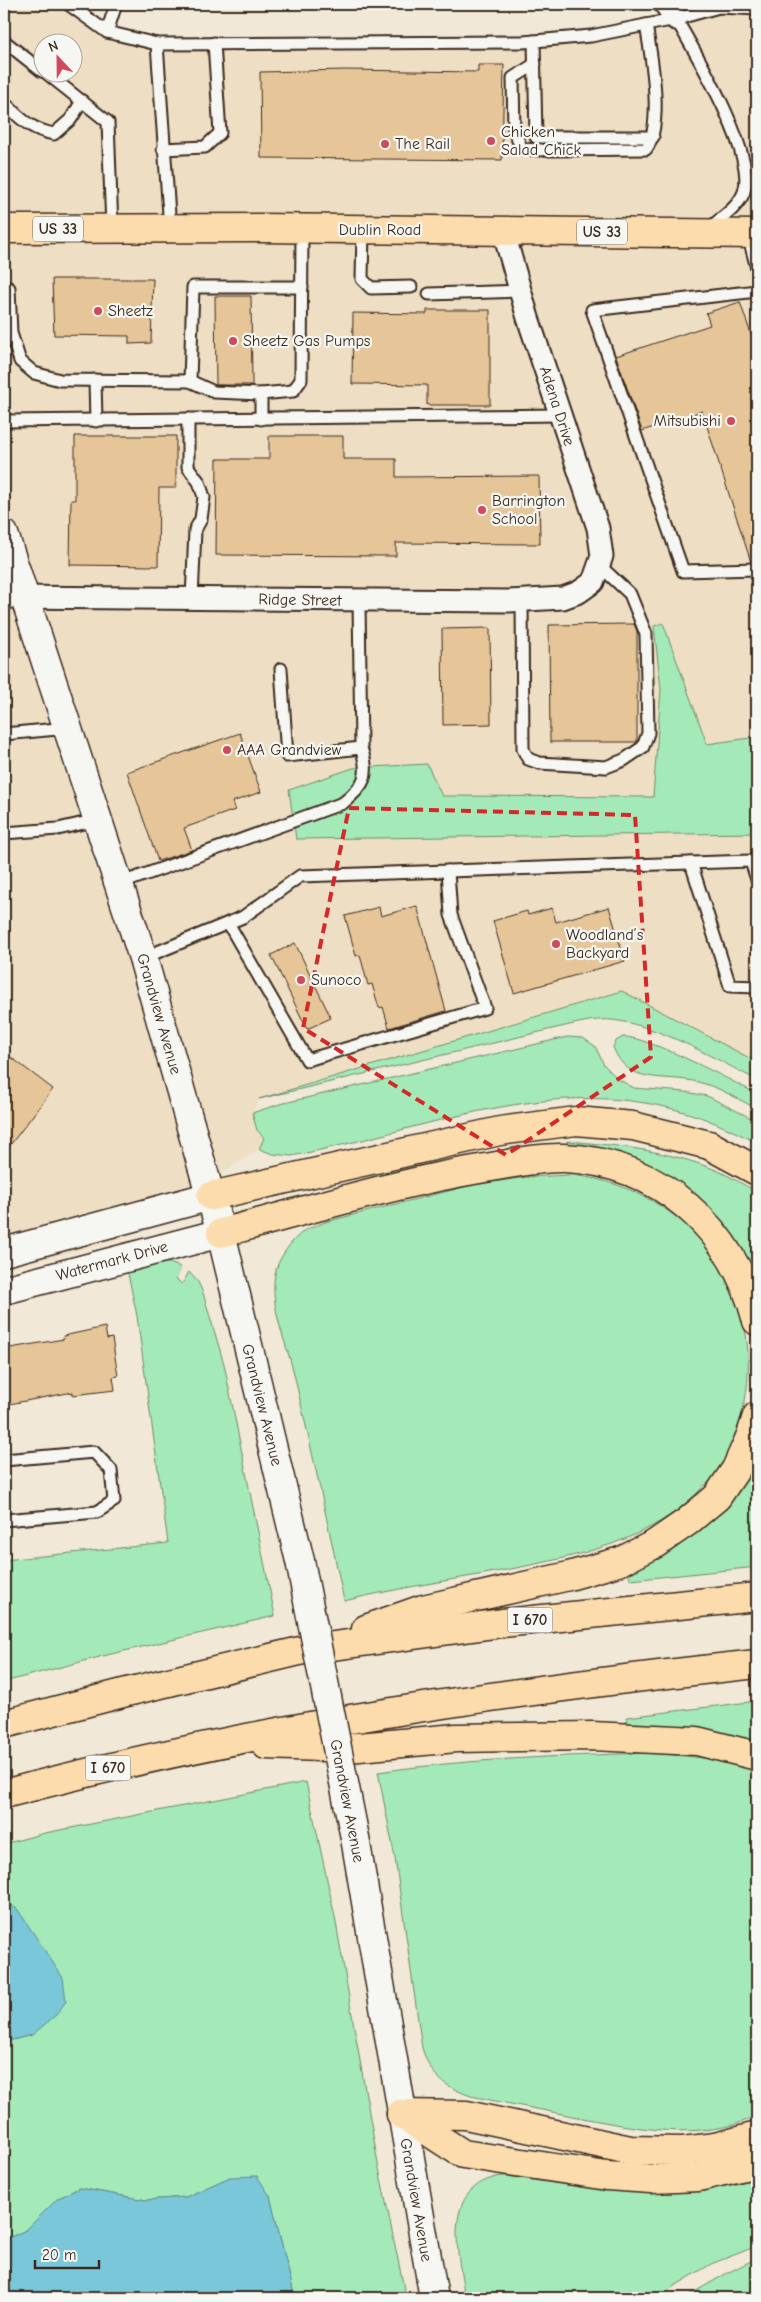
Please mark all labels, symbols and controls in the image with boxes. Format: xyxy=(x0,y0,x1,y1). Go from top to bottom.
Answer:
north arrow xyxy=(32,32,82,82)
text: N xyxy=(46,37,61,56)
place label: Chicken Salad Chick xyxy=(501,123,581,159)
place label: The Rail xyxy=(395,135,450,153)
marker: Chicken Salad Chick xyxy=(485,135,497,147)
marker: The Rail xyxy=(379,138,391,150)
road number: US 33 xyxy=(33,216,83,242)
road number: US 33 xyxy=(577,220,627,244)
street label: Dublin Road xyxy=(339,221,421,239)
place label: Sheetz xyxy=(108,302,153,320)
marker: Sheetz xyxy=(92,305,104,317)
place label: Sheetz Gas Pumps xyxy=(243,332,371,350)
marker: Sheetz Gas Pumps xyxy=(227,335,239,347)
street label: Adena Drive xyxy=(536,364,578,448)
place label: Mitsubishi xyxy=(653,412,721,430)
marker: Mitsubishi xyxy=(725,415,737,427)
place label: Barrington School xyxy=(492,492,565,528)
marker: Barrington School xyxy=(476,504,488,516)
street label: Ridge Street xyxy=(258,590,342,610)
place label: AAA Grandview xyxy=(237,741,342,759)
marker: AAA Grandview xyxy=(221,744,233,756)
place label: Woodland’s Backyard xyxy=(566,926,644,962)
marker: Woodland’s Backyard xyxy=(550,938,562,950)
street label: Grandview Avenue xyxy=(133,951,185,1077)
place label: Sunoco xyxy=(311,971,362,989)
marker: Sunoco xyxy=(295,974,307,986)
street label: Watermark Drive xyxy=(54,1237,170,1285)
street label: Grandview Avenue xyxy=(238,1342,286,1468)
road number: I 670 xyxy=(508,1608,552,1632)
street label: Grandview Avenue xyxy=(326,1738,368,1864)
road number: I 670 xyxy=(86,1756,130,1780)
street label: Grandview Avenue xyxy=(396,2137,436,2263)
scale bar xyxy=(35,2237,99,2269)
text: 20 m xyxy=(42,2246,76,2264)

